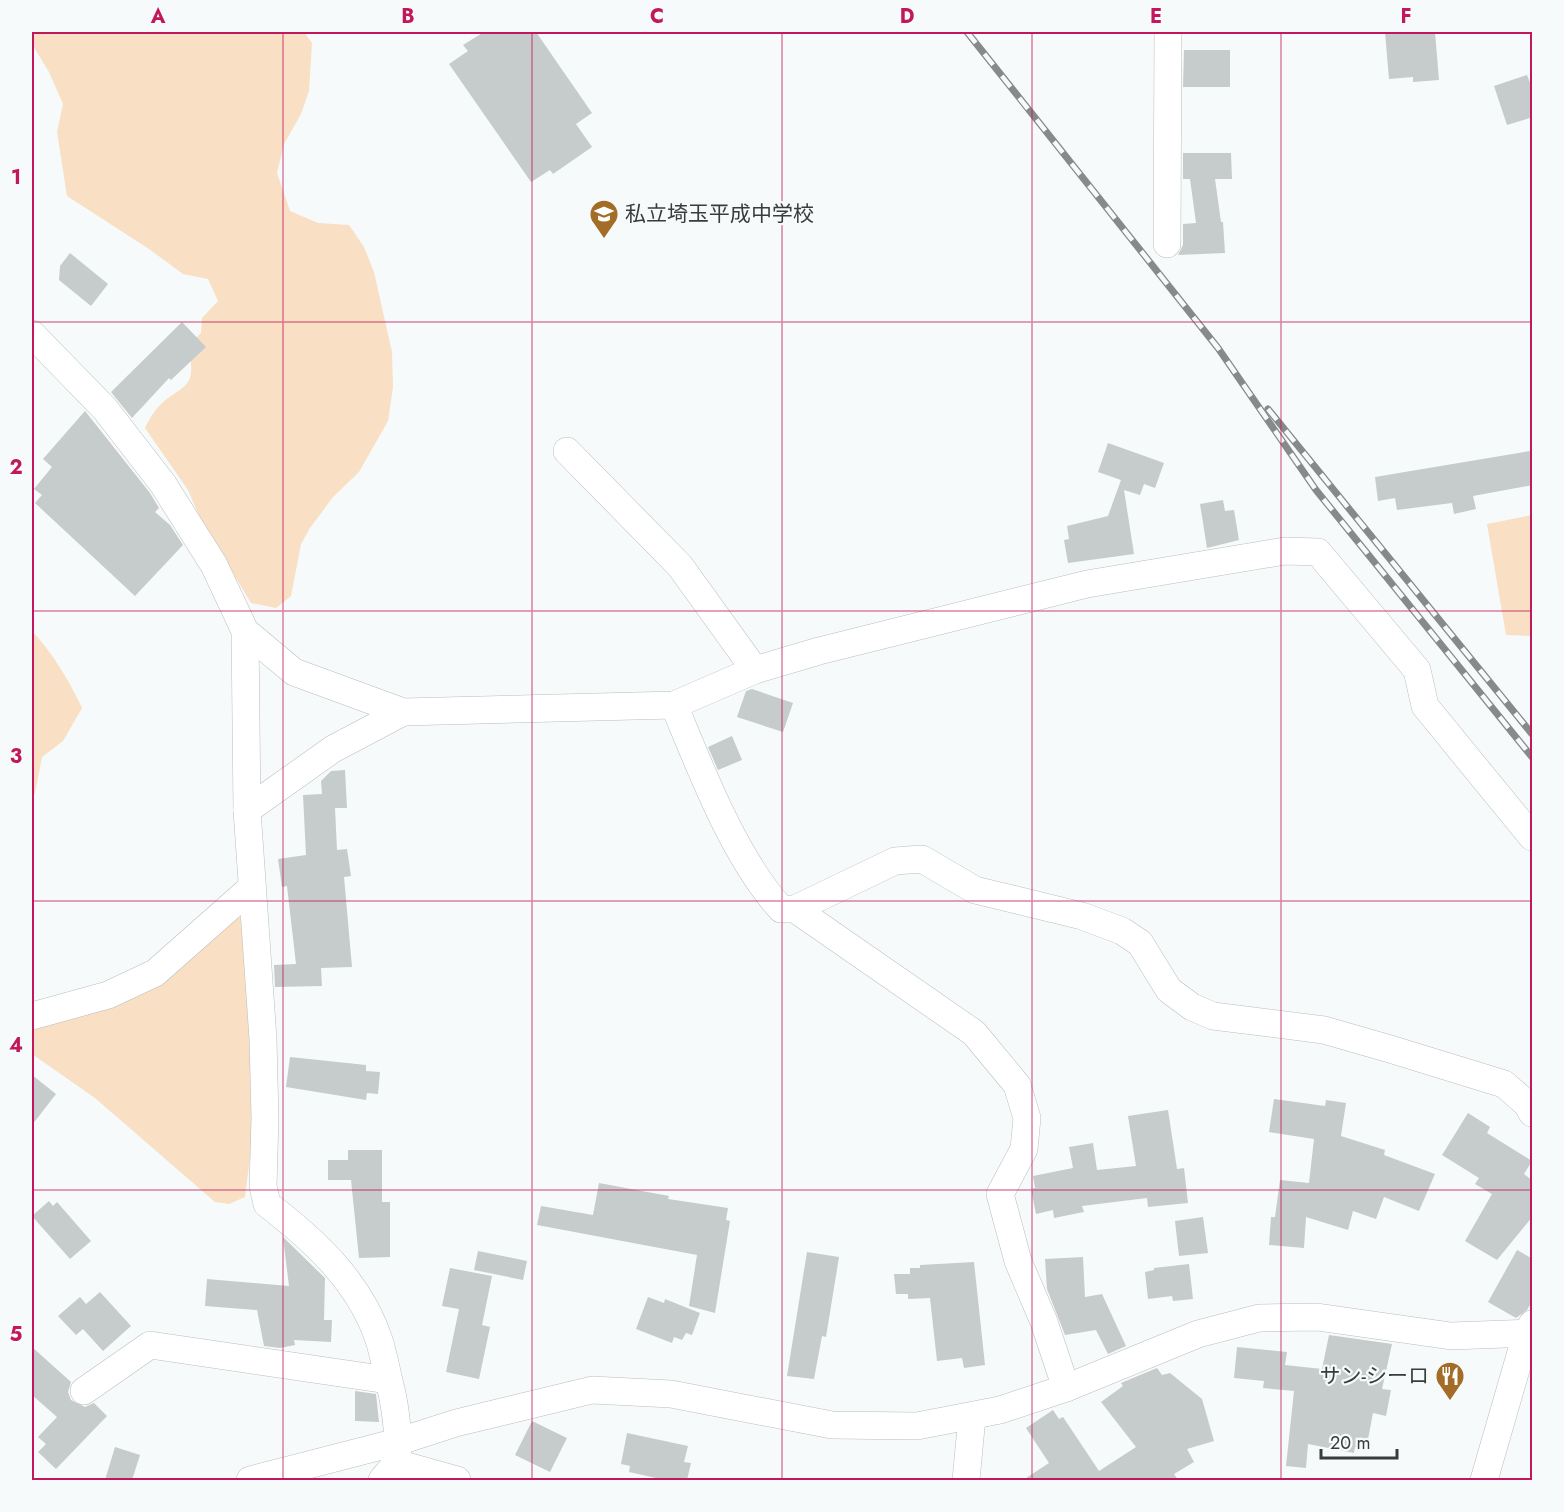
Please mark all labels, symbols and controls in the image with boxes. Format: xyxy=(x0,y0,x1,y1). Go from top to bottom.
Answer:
text: A xyxy=(150,2,166,31)
text: B xyxy=(401,2,415,31)
text: C xyxy=(650,2,664,31)
text: D xyxy=(900,2,914,31)
text: E xyxy=(1150,2,1162,31)
text: F xyxy=(1400,2,1412,31)
text: 1 xyxy=(11,163,21,192)
school or university icon: 私立埼玉平成中学校 xyxy=(588,198,620,240)
place label: 私立埼玉平成中学校 xyxy=(625,199,814,229)
text: 2 xyxy=(9,453,23,482)
text: 3 xyxy=(10,742,22,771)
text: 4 xyxy=(9,1031,23,1060)
text: 5 xyxy=(10,1320,23,1349)
restaurant icon: サン-シーロ xyxy=(1434,1360,1466,1402)
place label: サン-シーロ xyxy=(1320,1361,1429,1391)
scale bar xyxy=(1321,1422,1398,1460)
text: 20 m xyxy=(1330,1430,1370,1456)

